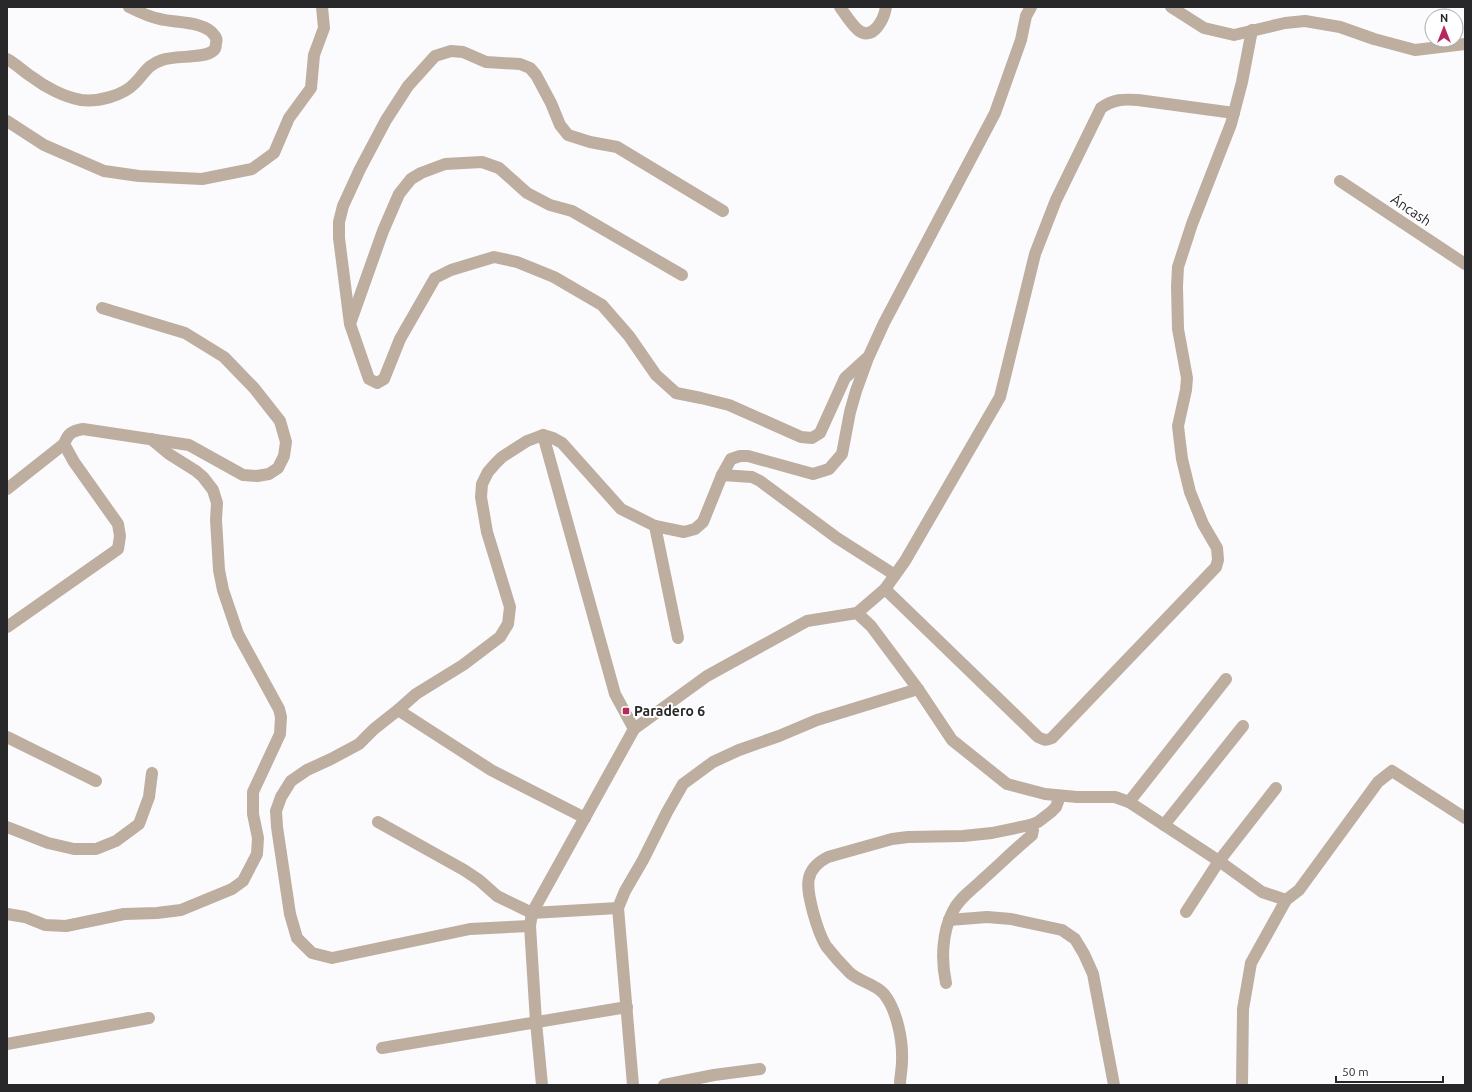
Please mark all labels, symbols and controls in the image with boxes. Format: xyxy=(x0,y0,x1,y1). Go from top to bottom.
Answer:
north arrow xyxy=(1424,8,1464,48)
text: N xyxy=(1440,12,1448,24)
street label: Áncash xyxy=(1388,190,1435,229)
place label: Paradero 6 xyxy=(634,703,705,719)
marker: Paradero 6 xyxy=(621,706,631,716)
scale bar xyxy=(1336,1058,1443,1084)
text: 50 m xyxy=(1342,1065,1369,1078)

